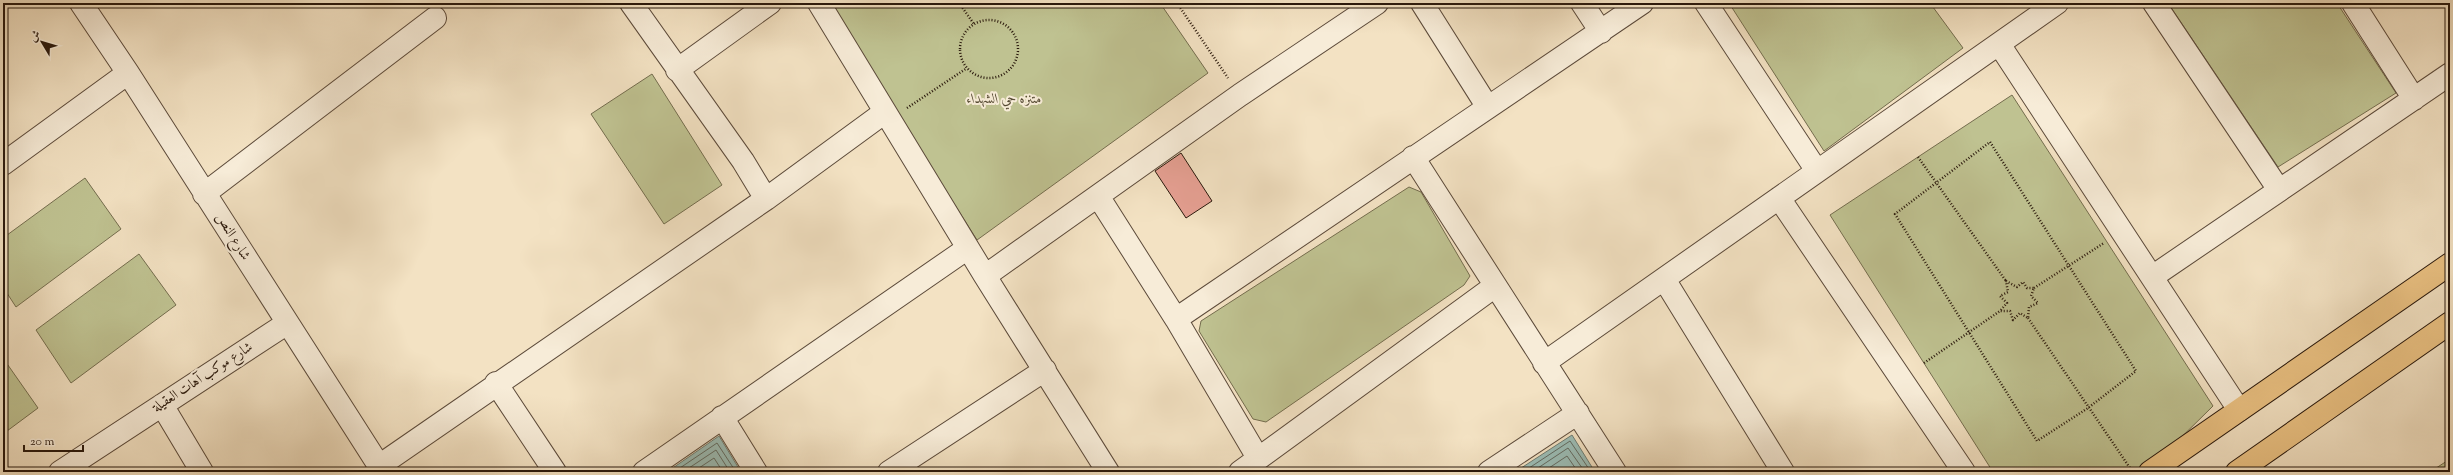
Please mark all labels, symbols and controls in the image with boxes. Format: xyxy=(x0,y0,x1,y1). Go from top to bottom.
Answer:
north arrow xyxy=(22,22,62,62)
text: ش xyxy=(25,27,45,46)
park label: متنزه حي الشهداء xyxy=(966,90,1042,110)
street label: شارع النص xyxy=(210,209,254,265)
street label: شارع موكب آهات العقيلة xyxy=(148,338,257,419)
scale bar xyxy=(24,427,83,453)
text: 20 m xyxy=(30,433,55,451)

